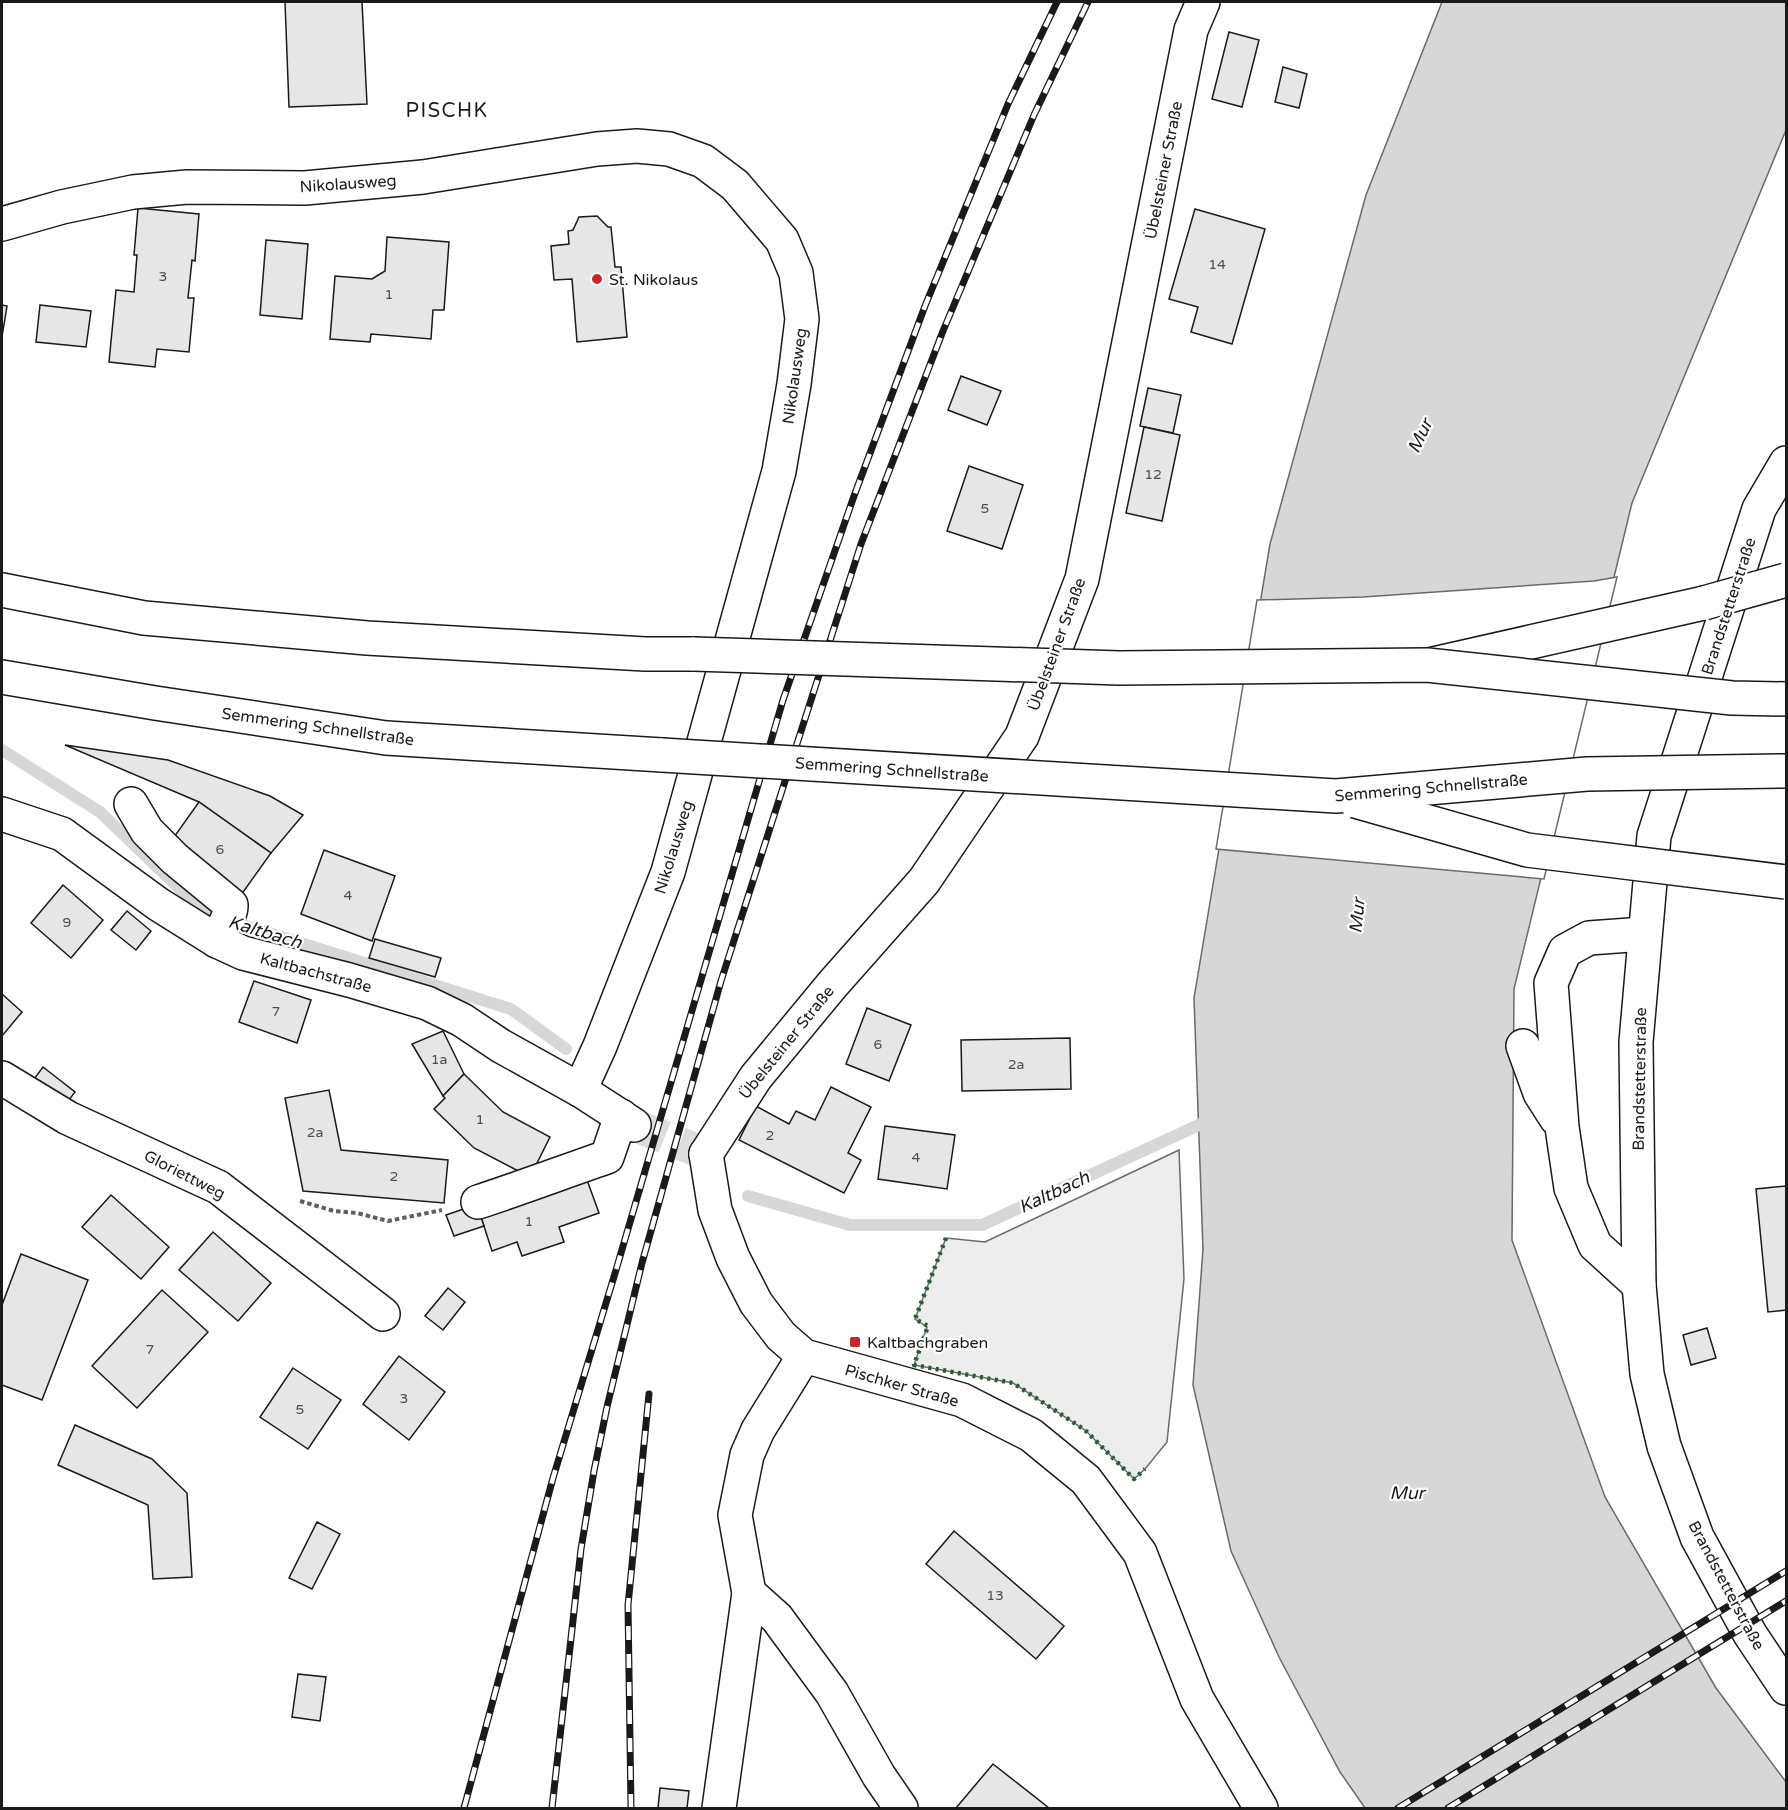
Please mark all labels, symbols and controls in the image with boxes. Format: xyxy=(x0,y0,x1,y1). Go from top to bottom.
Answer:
district label: PISCHK xyxy=(406,99,488,123)
street label: Übelsteiner Straße xyxy=(1141,99,1187,241)
street label: Nikolausweg xyxy=(299,171,397,197)
house number: 14 xyxy=(1208,256,1226,273)
house number: 3 xyxy=(159,268,167,285)
place label: St. Nikolaus xyxy=(609,270,698,290)
marker: St. Nikolaus xyxy=(590,272,604,286)
house number: 1 xyxy=(385,286,393,303)
street label: Nikolausweg xyxy=(778,327,812,426)
water label: Mur xyxy=(1403,414,1438,457)
house number: 12 xyxy=(1144,466,1162,483)
house number: 5 xyxy=(981,500,989,517)
street label: Brandstetterstraße xyxy=(1697,535,1761,678)
street label: Übelsteiner Straße xyxy=(1024,575,1090,714)
street label: Semmering Schnellstraße xyxy=(220,704,415,750)
street label: Semmering Schnellstraße xyxy=(794,753,989,787)
street label: Semmering Schnellstraße xyxy=(1334,770,1529,806)
street label: Nikolausweg xyxy=(650,798,698,897)
house number: 6 xyxy=(216,841,225,858)
house number: 4 xyxy=(344,887,353,904)
water label: Mur xyxy=(1344,895,1370,935)
water label: Kaltbach xyxy=(226,910,305,954)
house number: 9 xyxy=(63,914,71,931)
street label: Kaltbachstraße xyxy=(258,948,374,997)
street label: Übelsteiner Straße xyxy=(735,982,839,1103)
house number: 7 xyxy=(272,1003,280,1020)
street label: Brandstetterstraße xyxy=(1629,1007,1651,1151)
house number: 6 xyxy=(874,1036,883,1053)
house number: 1a xyxy=(431,1051,447,1068)
house number: 2a xyxy=(1008,1056,1024,1073)
house number: 1 xyxy=(476,1111,484,1128)
house number: 2a xyxy=(307,1124,323,1141)
house number: 2 xyxy=(766,1127,774,1144)
street label: Gloriettweg xyxy=(140,1146,229,1204)
house number: 4 xyxy=(912,1149,921,1166)
water label: Kaltbach xyxy=(1015,1166,1094,1218)
house number: 2 xyxy=(390,1168,398,1185)
house number: 1 xyxy=(525,1213,533,1230)
place label: Kaltbachgraben xyxy=(867,1333,988,1353)
marker: Kaltbachgraben xyxy=(848,1335,862,1349)
house number: 7 xyxy=(146,1341,154,1358)
street label: Pischker Straße xyxy=(842,1360,961,1412)
house number: 3 xyxy=(400,1390,408,1407)
house number: 5 xyxy=(296,1401,304,1418)
water label: Mur xyxy=(1389,1482,1427,1504)
street label: Brandstetterstraße xyxy=(1684,1517,1769,1654)
house number: 13 xyxy=(986,1587,1004,1604)

